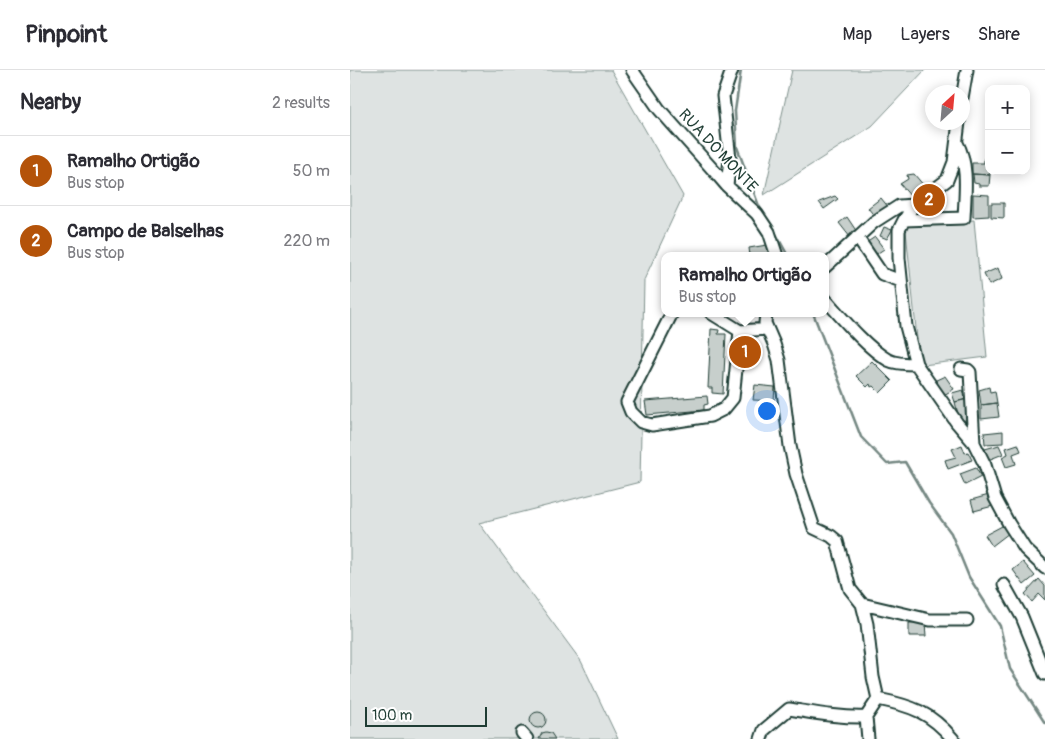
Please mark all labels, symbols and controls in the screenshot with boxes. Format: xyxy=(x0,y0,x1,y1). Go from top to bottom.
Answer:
text: Pinpoint xyxy=(25,20,107,49)
text: Map xyxy=(843,23,872,46)
text: Layers xyxy=(900,23,950,46)
text: Share xyxy=(978,23,1020,46)
north arrow xyxy=(925,85,970,130)
map controls xyxy=(985,85,1030,175)
button: + xyxy=(985,85,1030,130)
text: Nearby xyxy=(20,89,81,116)
text: 2 results xyxy=(272,93,330,113)
street label: RUA DO MONTE xyxy=(674,105,762,197)
button: − xyxy=(985,130,1030,175)
text: Ramalho Ortigão xyxy=(67,149,200,173)
text: 1 xyxy=(33,161,39,181)
text: 50 m xyxy=(293,161,330,181)
text: Bus stop xyxy=(67,173,125,193)
pin: 2 xyxy=(913,181,945,219)
text: Campo de Balselhas xyxy=(67,219,223,243)
text: 2 xyxy=(32,231,40,251)
text: 220 m xyxy=(284,231,330,251)
text: Bus stop xyxy=(67,243,125,263)
popup xyxy=(661,252,829,317)
text: Ramalho Ortigão xyxy=(679,263,811,287)
text: Bus stop xyxy=(679,287,736,307)
pin: 1 xyxy=(729,333,761,371)
your location xyxy=(754,398,780,424)
scale bar xyxy=(365,704,488,727)
text: 100 m xyxy=(372,707,412,724)

